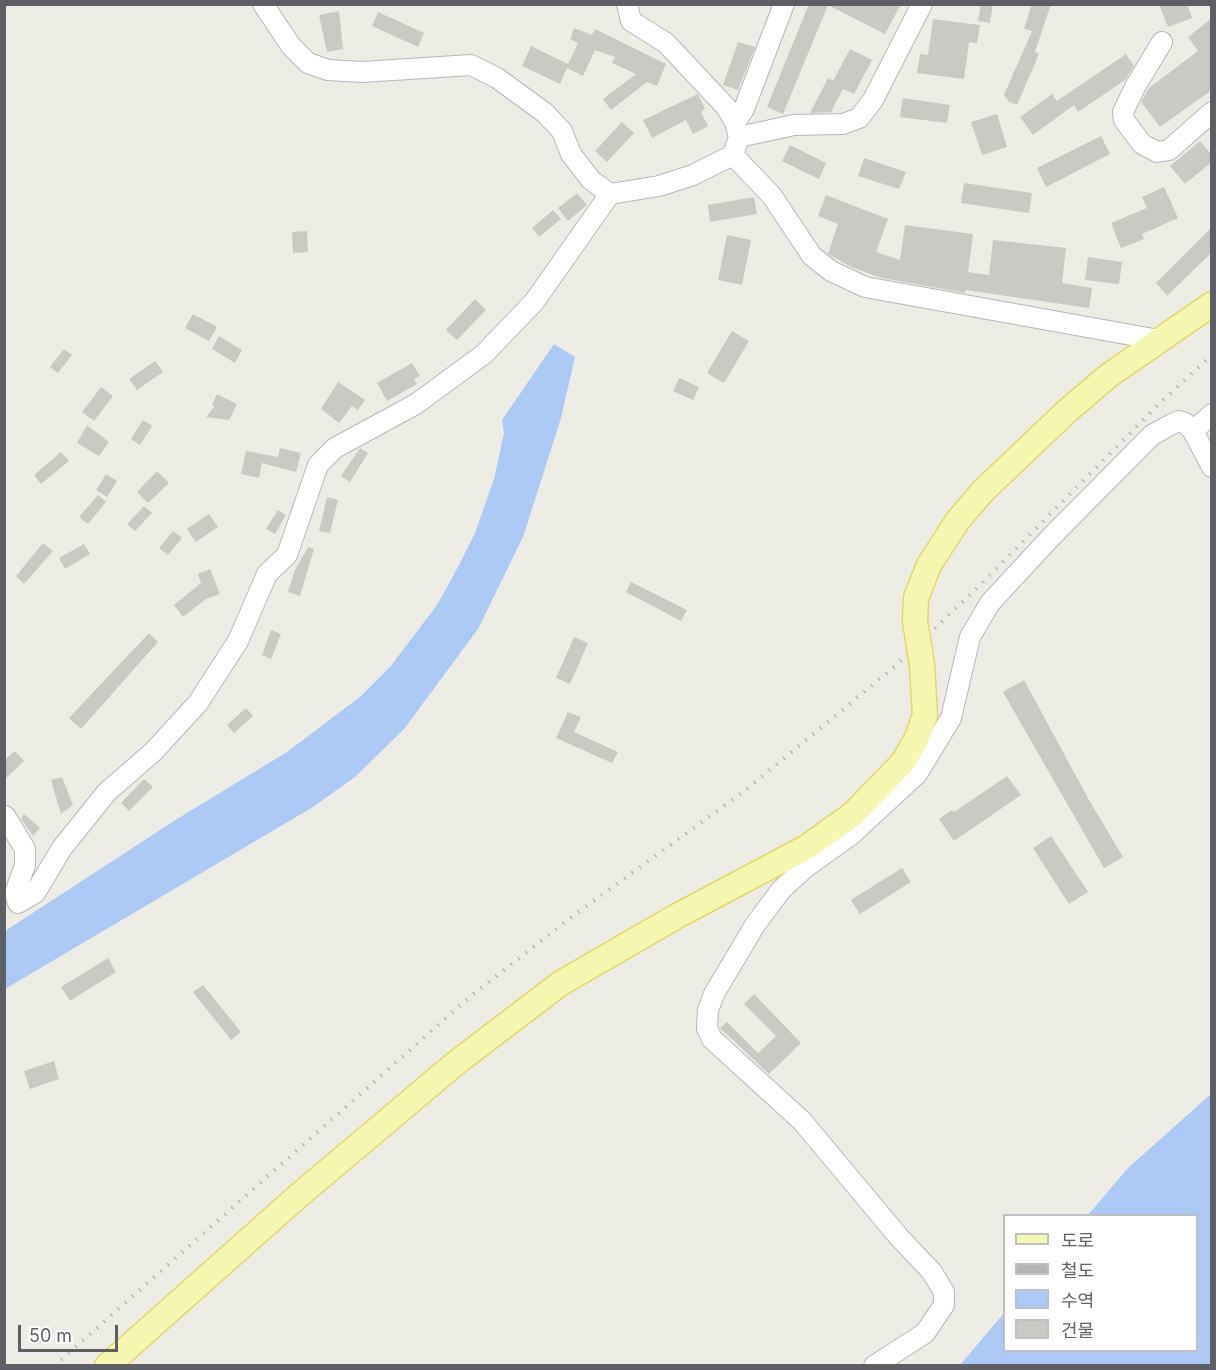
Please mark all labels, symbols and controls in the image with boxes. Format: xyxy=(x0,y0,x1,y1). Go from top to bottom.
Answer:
legend xyxy=(1003,1214,1198,1352)
text: 도로 xyxy=(1061,1230,1094,1251)
text: 철도 xyxy=(1061,1260,1094,1281)
text: 수역 xyxy=(1061,1290,1094,1311)
scale bar xyxy=(21,1313,122,1351)
text: 건물 xyxy=(1061,1320,1094,1341)
text: 50 m xyxy=(29,1325,72,1346)

